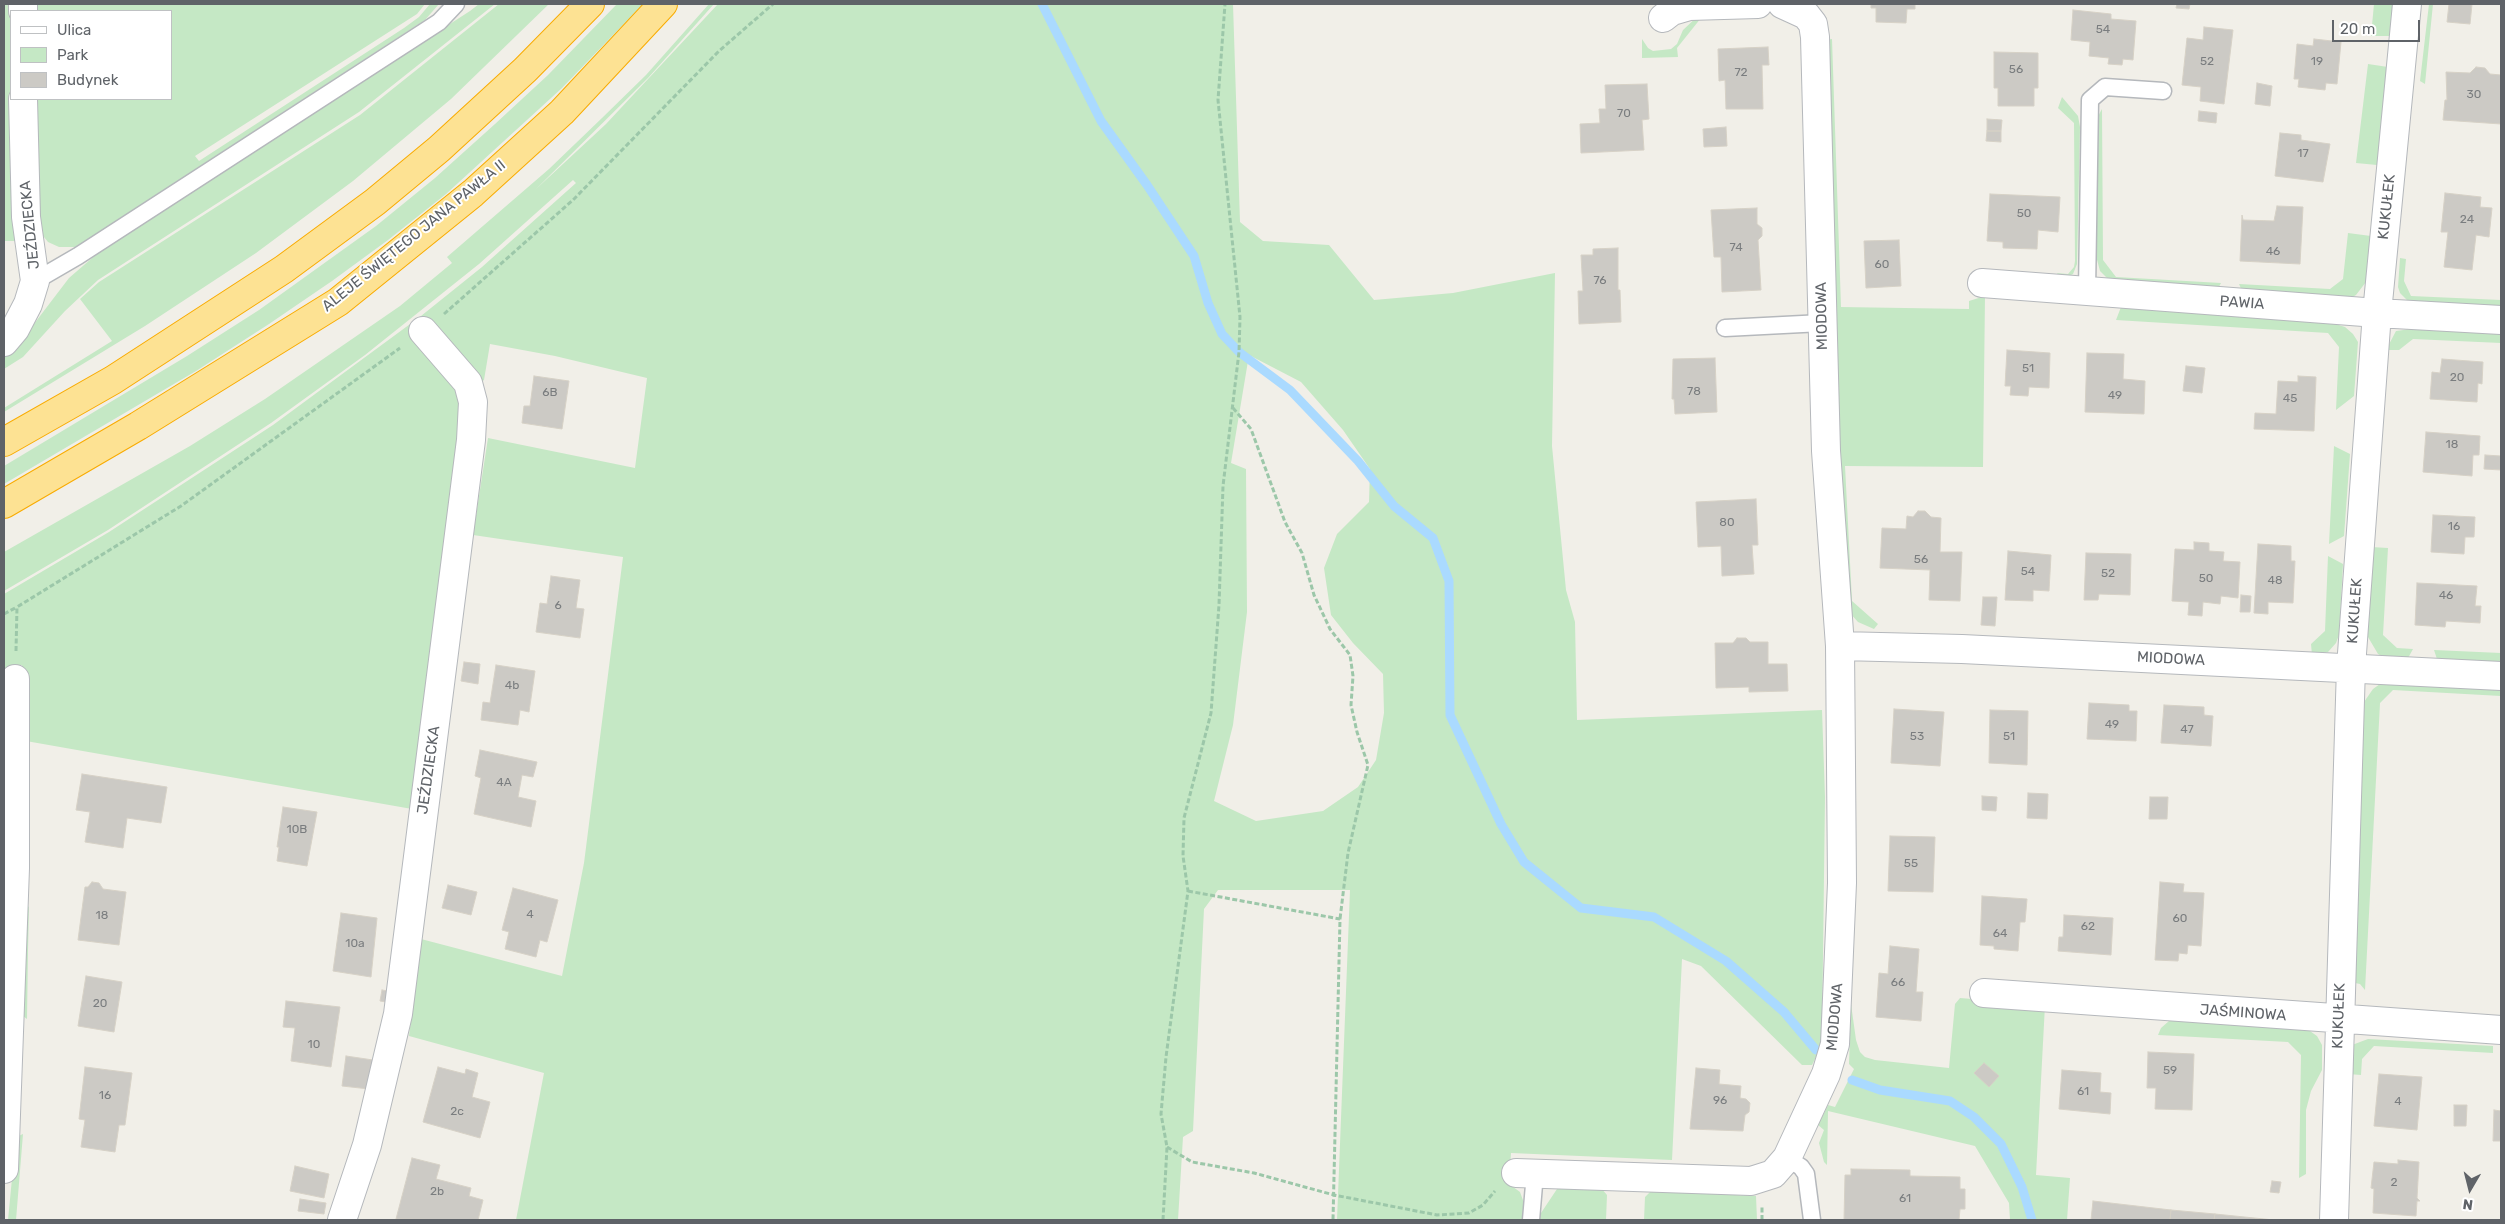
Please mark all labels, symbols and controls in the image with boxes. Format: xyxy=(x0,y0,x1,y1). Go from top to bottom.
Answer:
legend xyxy=(10,10,172,100)
scale bar xyxy=(2335,10,2422,42)
text: 20 m xyxy=(2340,20,2375,38)
text: Ulica xyxy=(57,21,91,39)
house number: 54 xyxy=(2096,23,2110,37)
text: Park xyxy=(57,46,88,64)
house number: 52 xyxy=(2200,55,2214,69)
house number: 19 xyxy=(2311,55,2323,69)
house number: 56 xyxy=(2009,63,2023,77)
house number: 72 xyxy=(1734,66,1748,80)
text: Budynek xyxy=(57,71,119,89)
house number: 30 xyxy=(2467,88,2481,102)
house number: 70 xyxy=(1617,107,1631,121)
house number: 17 xyxy=(2297,147,2309,161)
street label: ALEJE ŚWIĘTEGO JANA PAWŁA II xyxy=(319,156,509,316)
street label: KUKUŁEK xyxy=(2375,173,2399,241)
street label: JEŹDZIECKA xyxy=(16,180,44,270)
house number: 50 xyxy=(2017,207,2031,221)
house number: 24 xyxy=(2460,213,2474,227)
house number: 74 xyxy=(1729,241,1743,255)
house number: 46 xyxy=(2266,245,2280,259)
house number: 60 xyxy=(1875,258,1889,272)
house number: 76 xyxy=(1593,274,1607,288)
street label: MIODOWA xyxy=(1812,282,1832,350)
street label: PAWIA xyxy=(2219,292,2265,314)
house number: 51 xyxy=(2022,362,2034,376)
house number: 20 xyxy=(2450,371,2464,385)
house number: 78 xyxy=(1687,385,1701,399)
house number: 6B xyxy=(542,386,558,400)
house number: 49 xyxy=(2108,389,2122,403)
house number: 45 xyxy=(2283,392,2297,406)
house number: 18 xyxy=(2446,438,2458,452)
house number: 80 xyxy=(1719,516,1735,530)
house number: 16 xyxy=(2448,520,2460,534)
house number: 56 xyxy=(1914,553,1928,567)
house number: 54 xyxy=(2021,565,2035,579)
house number: 52 xyxy=(2101,567,2115,581)
house number: 50 xyxy=(2199,572,2213,586)
house number: 48 xyxy=(2267,574,2283,588)
street label: KUKUŁEK xyxy=(2344,578,2366,644)
house number: 46 xyxy=(2439,589,2453,603)
house number: 6 xyxy=(554,599,562,613)
street label: MIODOWA xyxy=(2136,648,2206,670)
house number: 4b xyxy=(505,679,519,693)
house number: 49 xyxy=(2105,718,2119,732)
house number: 47 xyxy=(2180,723,2194,737)
street label: JEŹDZIECKA xyxy=(414,725,444,815)
house number: 53 xyxy=(1910,730,1924,744)
house number: 51 xyxy=(2003,730,2015,744)
house number: 4A xyxy=(496,776,512,790)
house number: 10B xyxy=(287,823,307,837)
house number: 55 xyxy=(1904,857,1918,871)
house number: 4 xyxy=(526,908,534,922)
house number: 18 xyxy=(96,909,108,923)
house number: 60 xyxy=(2173,912,2187,926)
house number: 62 xyxy=(2081,920,2095,934)
house number: 64 xyxy=(1993,927,2007,941)
house number: 10a xyxy=(345,937,365,951)
house number: 66 xyxy=(1891,976,1905,990)
street label: MIODOWA xyxy=(1823,982,1847,1052)
street label: KUKUŁEK xyxy=(2329,983,2349,1049)
house number: 20 xyxy=(93,997,107,1011)
street label: JAŚMINOWA xyxy=(2199,1001,2287,1025)
house number: 10 xyxy=(308,1038,320,1052)
house number: 59 xyxy=(2163,1064,2177,1078)
house number: 61 xyxy=(2077,1085,2089,1099)
house number: 16 xyxy=(99,1089,111,1103)
house number: 96 xyxy=(1713,1094,1727,1108)
house number: 4 xyxy=(2394,1095,2402,1109)
house number: 2c xyxy=(450,1105,464,1119)
north arrow xyxy=(2445,1164,2495,1214)
house number: 2 xyxy=(2390,1176,2398,1190)
house number: 2b xyxy=(430,1185,444,1199)
house number: 61 xyxy=(1899,1192,1911,1206)
text: N xyxy=(2462,1195,2474,1213)

